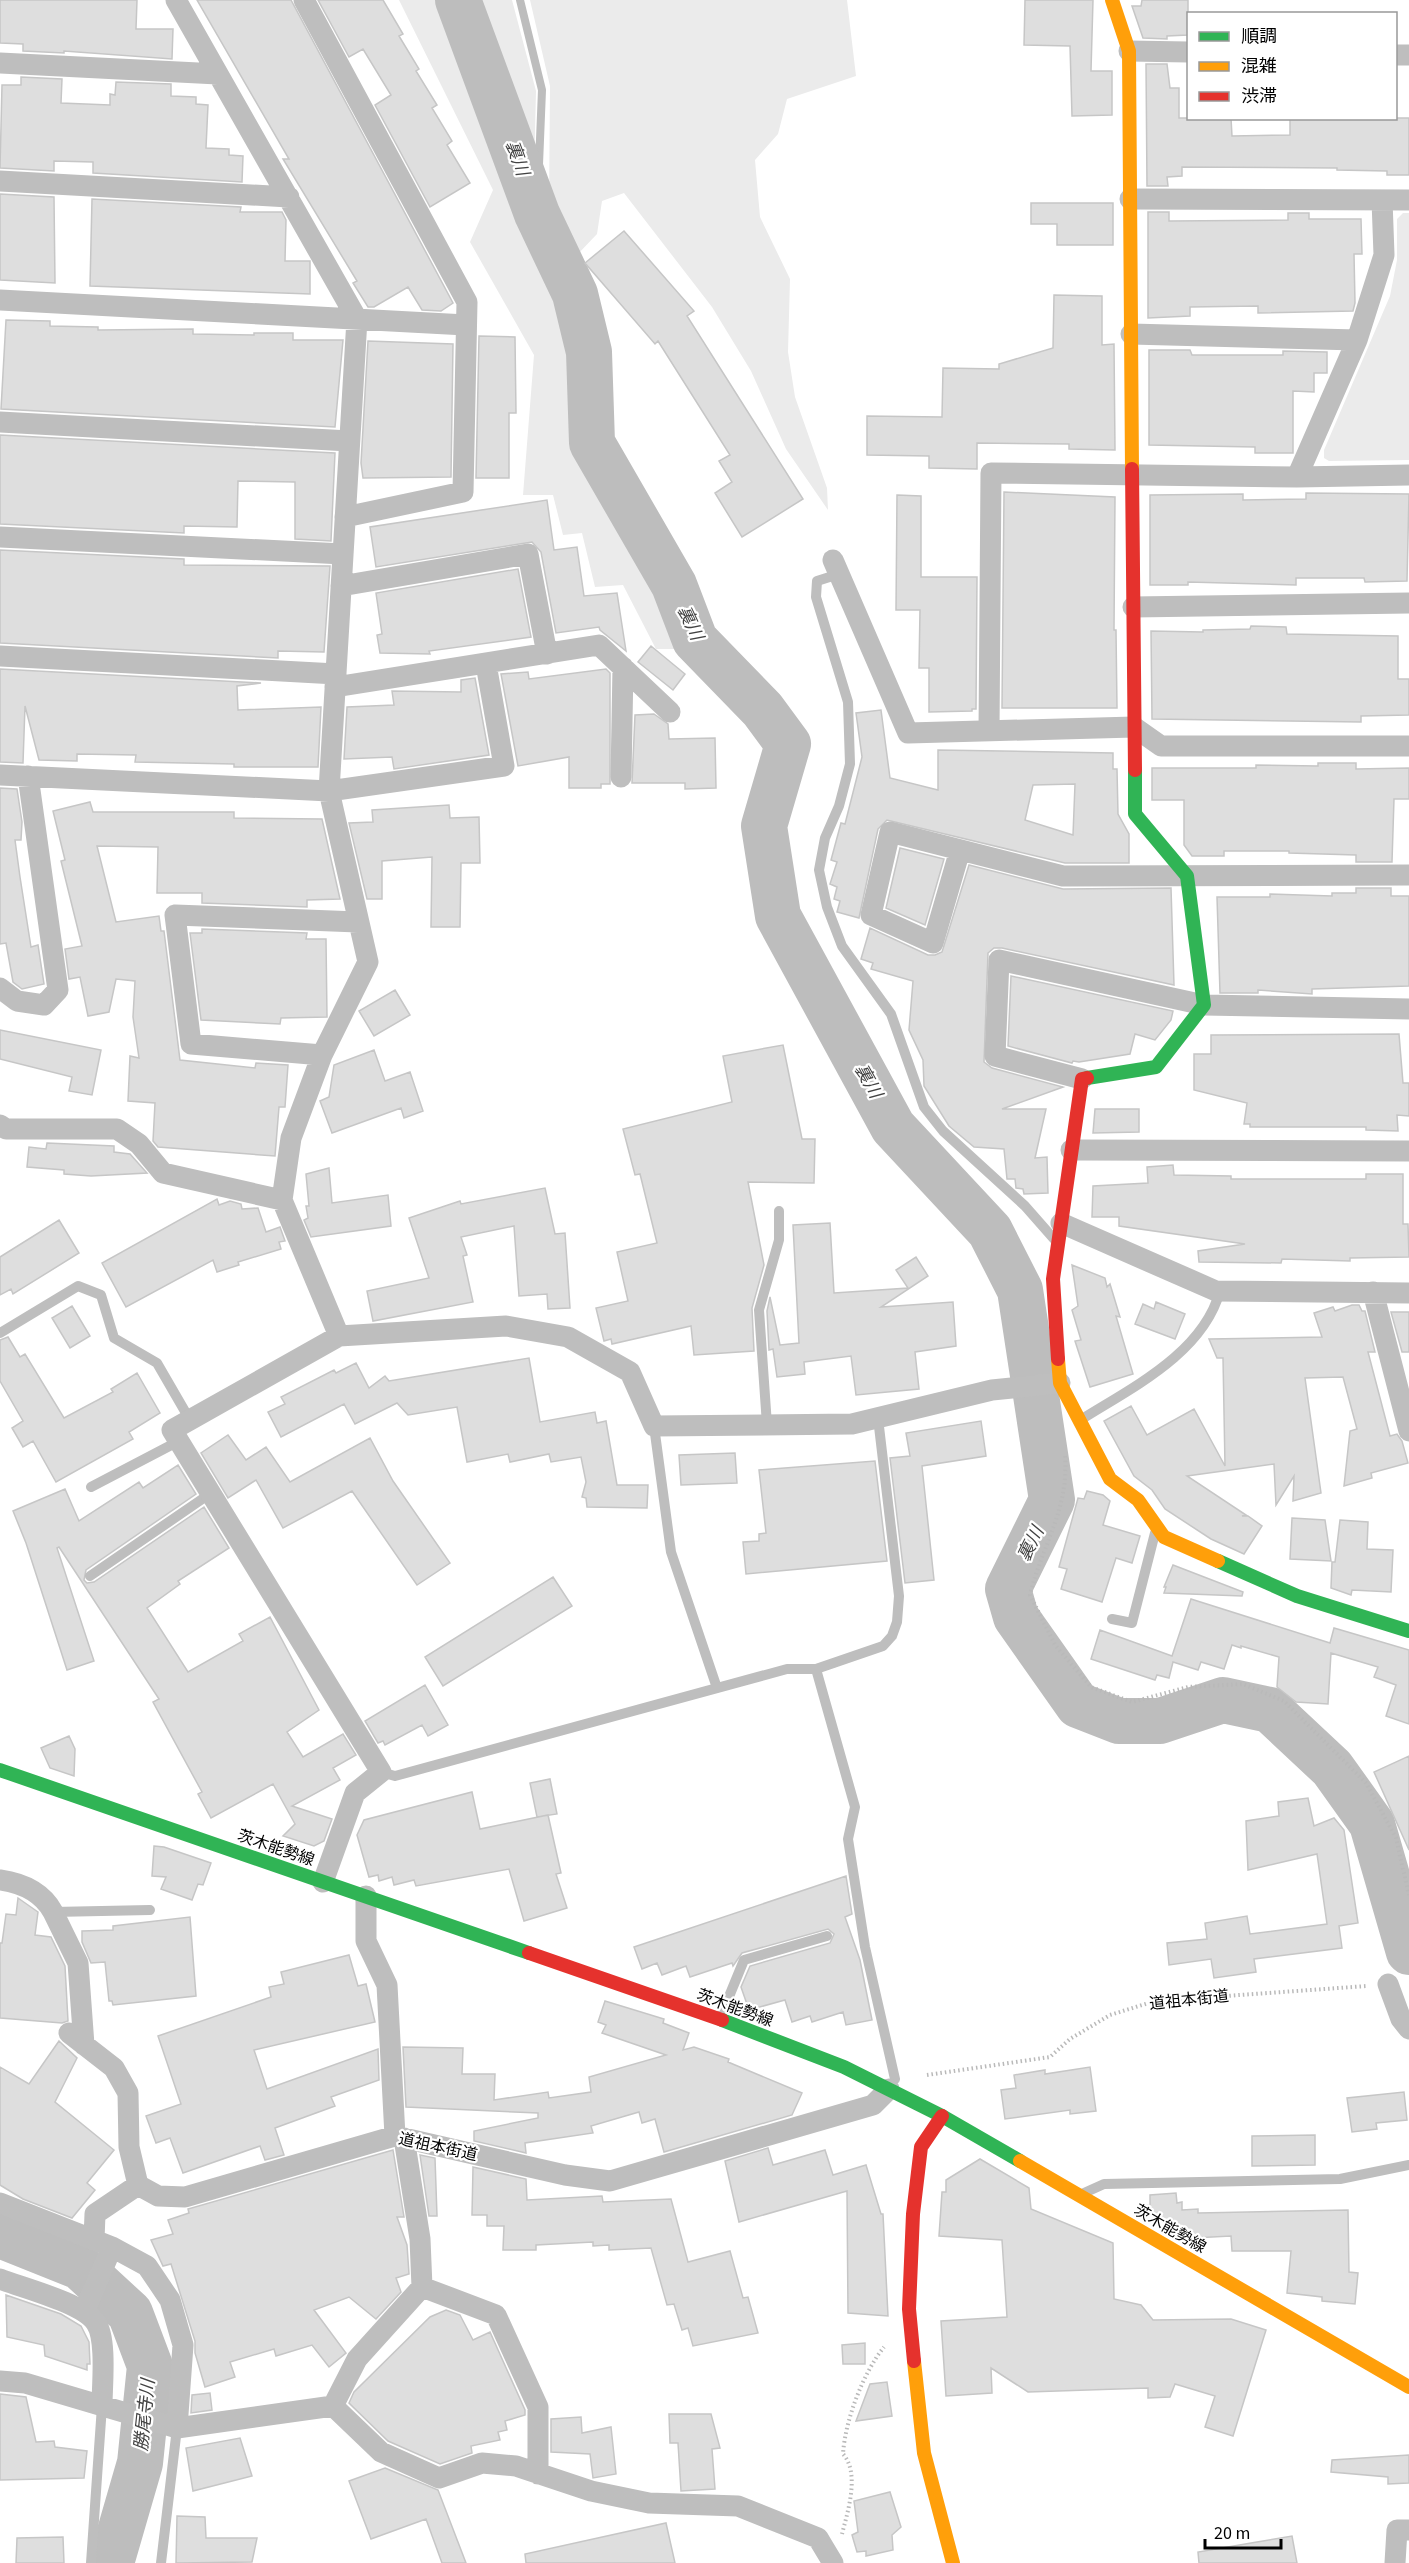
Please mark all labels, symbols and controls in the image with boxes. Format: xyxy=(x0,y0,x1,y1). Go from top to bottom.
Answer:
legend xyxy=(1187,12,1397,120)
text: 順調 xyxy=(1241,24,1277,49)
text: 混雑 xyxy=(1241,54,1277,79)
text: 渋滞 xyxy=(1241,84,1277,109)
water label: 裏川 xyxy=(499,137,536,181)
water label: 裏川 xyxy=(671,601,710,646)
water label: 裏川 xyxy=(848,1059,889,1105)
water label: 裏川 xyxy=(1012,1521,1051,1566)
street label: 茨木能勢線 xyxy=(235,1825,317,1871)
street label: 茨木能勢線 xyxy=(694,1984,776,2032)
street label: 道祖本街道 xyxy=(1148,1985,1230,2015)
street label: 道祖本街道 xyxy=(397,2128,479,2166)
street label: 茨木能勢線 xyxy=(1130,2199,1210,2259)
water label: 勝尾寺川 xyxy=(129,2376,161,2452)
scale bar xyxy=(1205,2512,1282,2550)
text: 20 m xyxy=(1214,2521,1250,2546)

